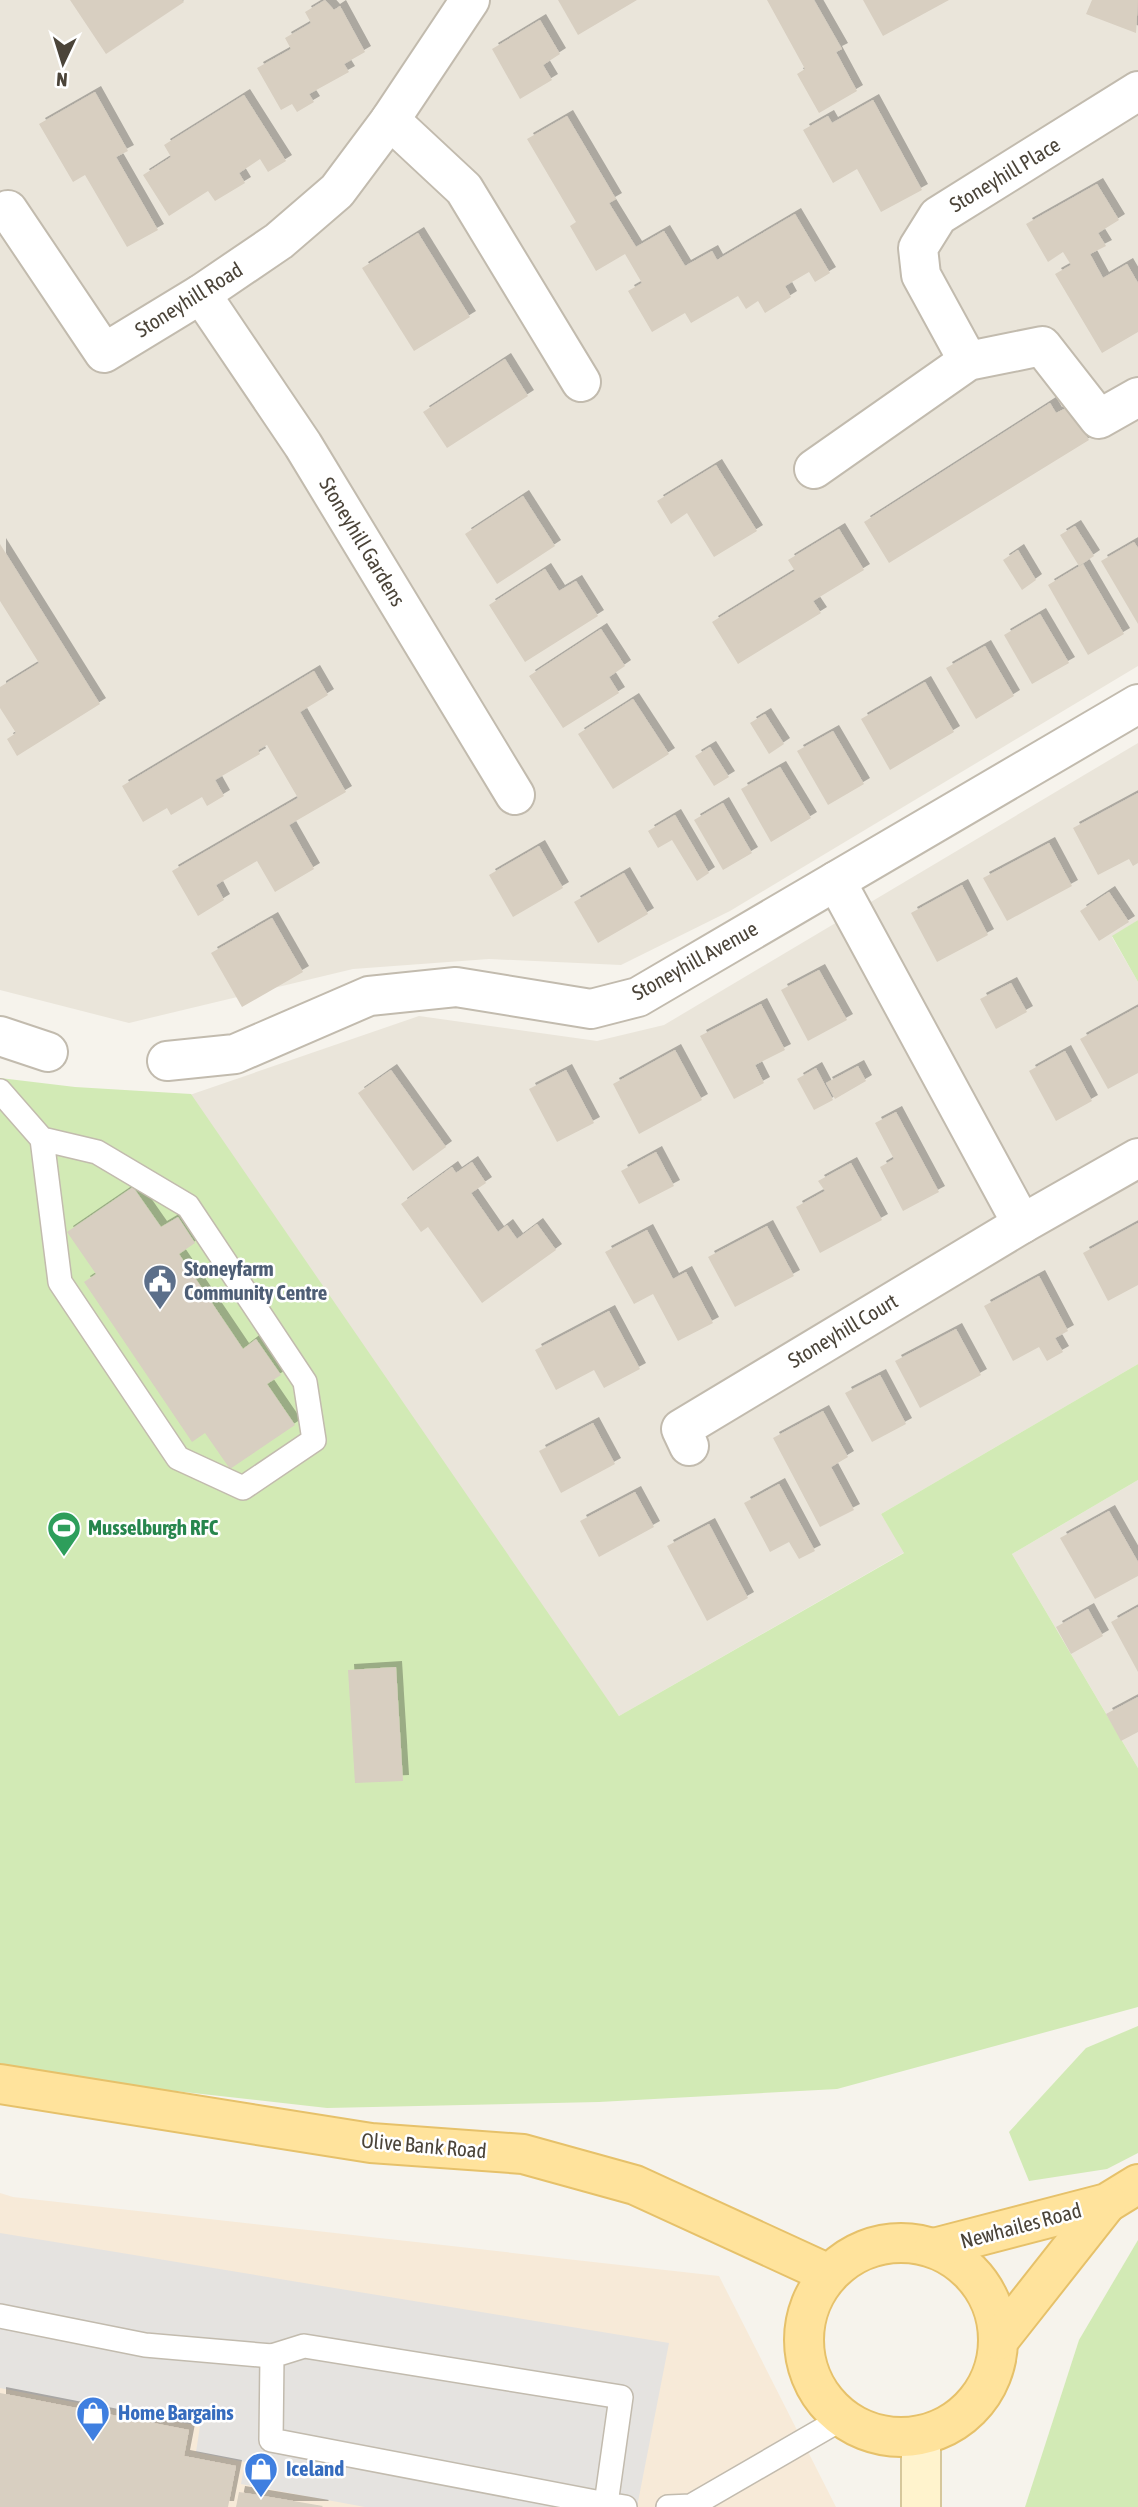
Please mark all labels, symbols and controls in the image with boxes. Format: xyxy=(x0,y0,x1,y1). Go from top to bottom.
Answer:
north arrow xyxy=(28,28,98,98)
text: N xyxy=(55,69,68,91)
street label: Stoneyhill Place xyxy=(945,132,1064,217)
street label: Stoneyhill Road xyxy=(130,257,246,342)
street label: Stoneyhill Gardens xyxy=(315,473,411,610)
street label: Stoneyhill Avenue xyxy=(628,916,761,1005)
place label: Stoneyfarm Community Centre xyxy=(184,1256,327,1304)
public building icon: Stoneyfarm Community Centre xyxy=(141,1262,179,1311)
street label: Stoneyhill Court xyxy=(783,1288,901,1372)
sports icon: Musselburgh RFC xyxy=(45,1509,83,1558)
place label: Musselburgh RFC xyxy=(88,1515,219,1539)
street label: Olive Bank Road xyxy=(360,2128,488,2162)
street label: Newhailes Road xyxy=(958,2197,1084,2253)
shop icon: Home Bargains xyxy=(74,2394,112,2443)
place label: Home Bargains xyxy=(118,2400,234,2424)
shop icon: Iceland xyxy=(242,2450,280,2499)
place label: Iceland xyxy=(286,2456,344,2480)

